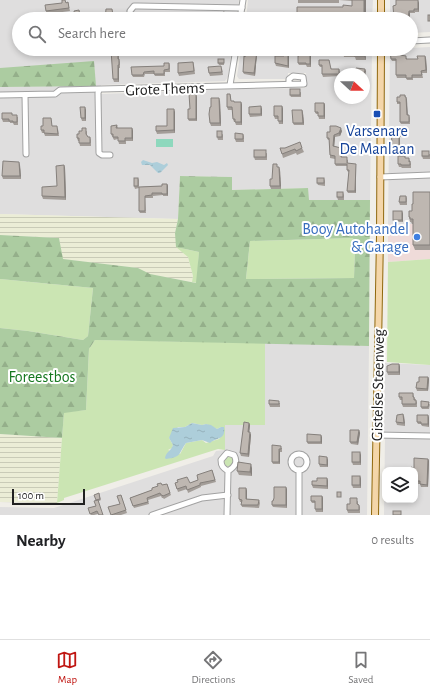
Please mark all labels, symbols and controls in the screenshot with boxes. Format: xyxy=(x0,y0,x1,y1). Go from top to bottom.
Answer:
search box xyxy=(12,12,418,56)
icon: search xyxy=(26,23,48,45)
text: Search here xyxy=(58,26,126,41)
north arrow xyxy=(334,68,370,104)
street label: Grote Thems xyxy=(125,80,205,98)
marker: Varsenare De Manlaan xyxy=(372,109,382,119)
place label: Varsenare De Manlaan xyxy=(339,123,415,157)
place label: Booy Autohandel & Garage xyxy=(302,221,409,255)
marker: Booy Autohandel & Garage xyxy=(412,232,422,242)
street label: Gistelse Steenweg xyxy=(369,329,387,441)
park label: Foreestbos xyxy=(9,369,76,385)
map controls xyxy=(382,467,418,503)
button: layers xyxy=(382,467,418,503)
scale bar xyxy=(12,487,85,506)
text: 100 m xyxy=(18,490,44,501)
text: Nearby xyxy=(16,532,66,549)
text: 0 results xyxy=(371,534,414,547)
tab: Map xyxy=(56,649,78,686)
tab: Directions xyxy=(191,649,235,686)
tab: Saved xyxy=(348,649,373,686)

